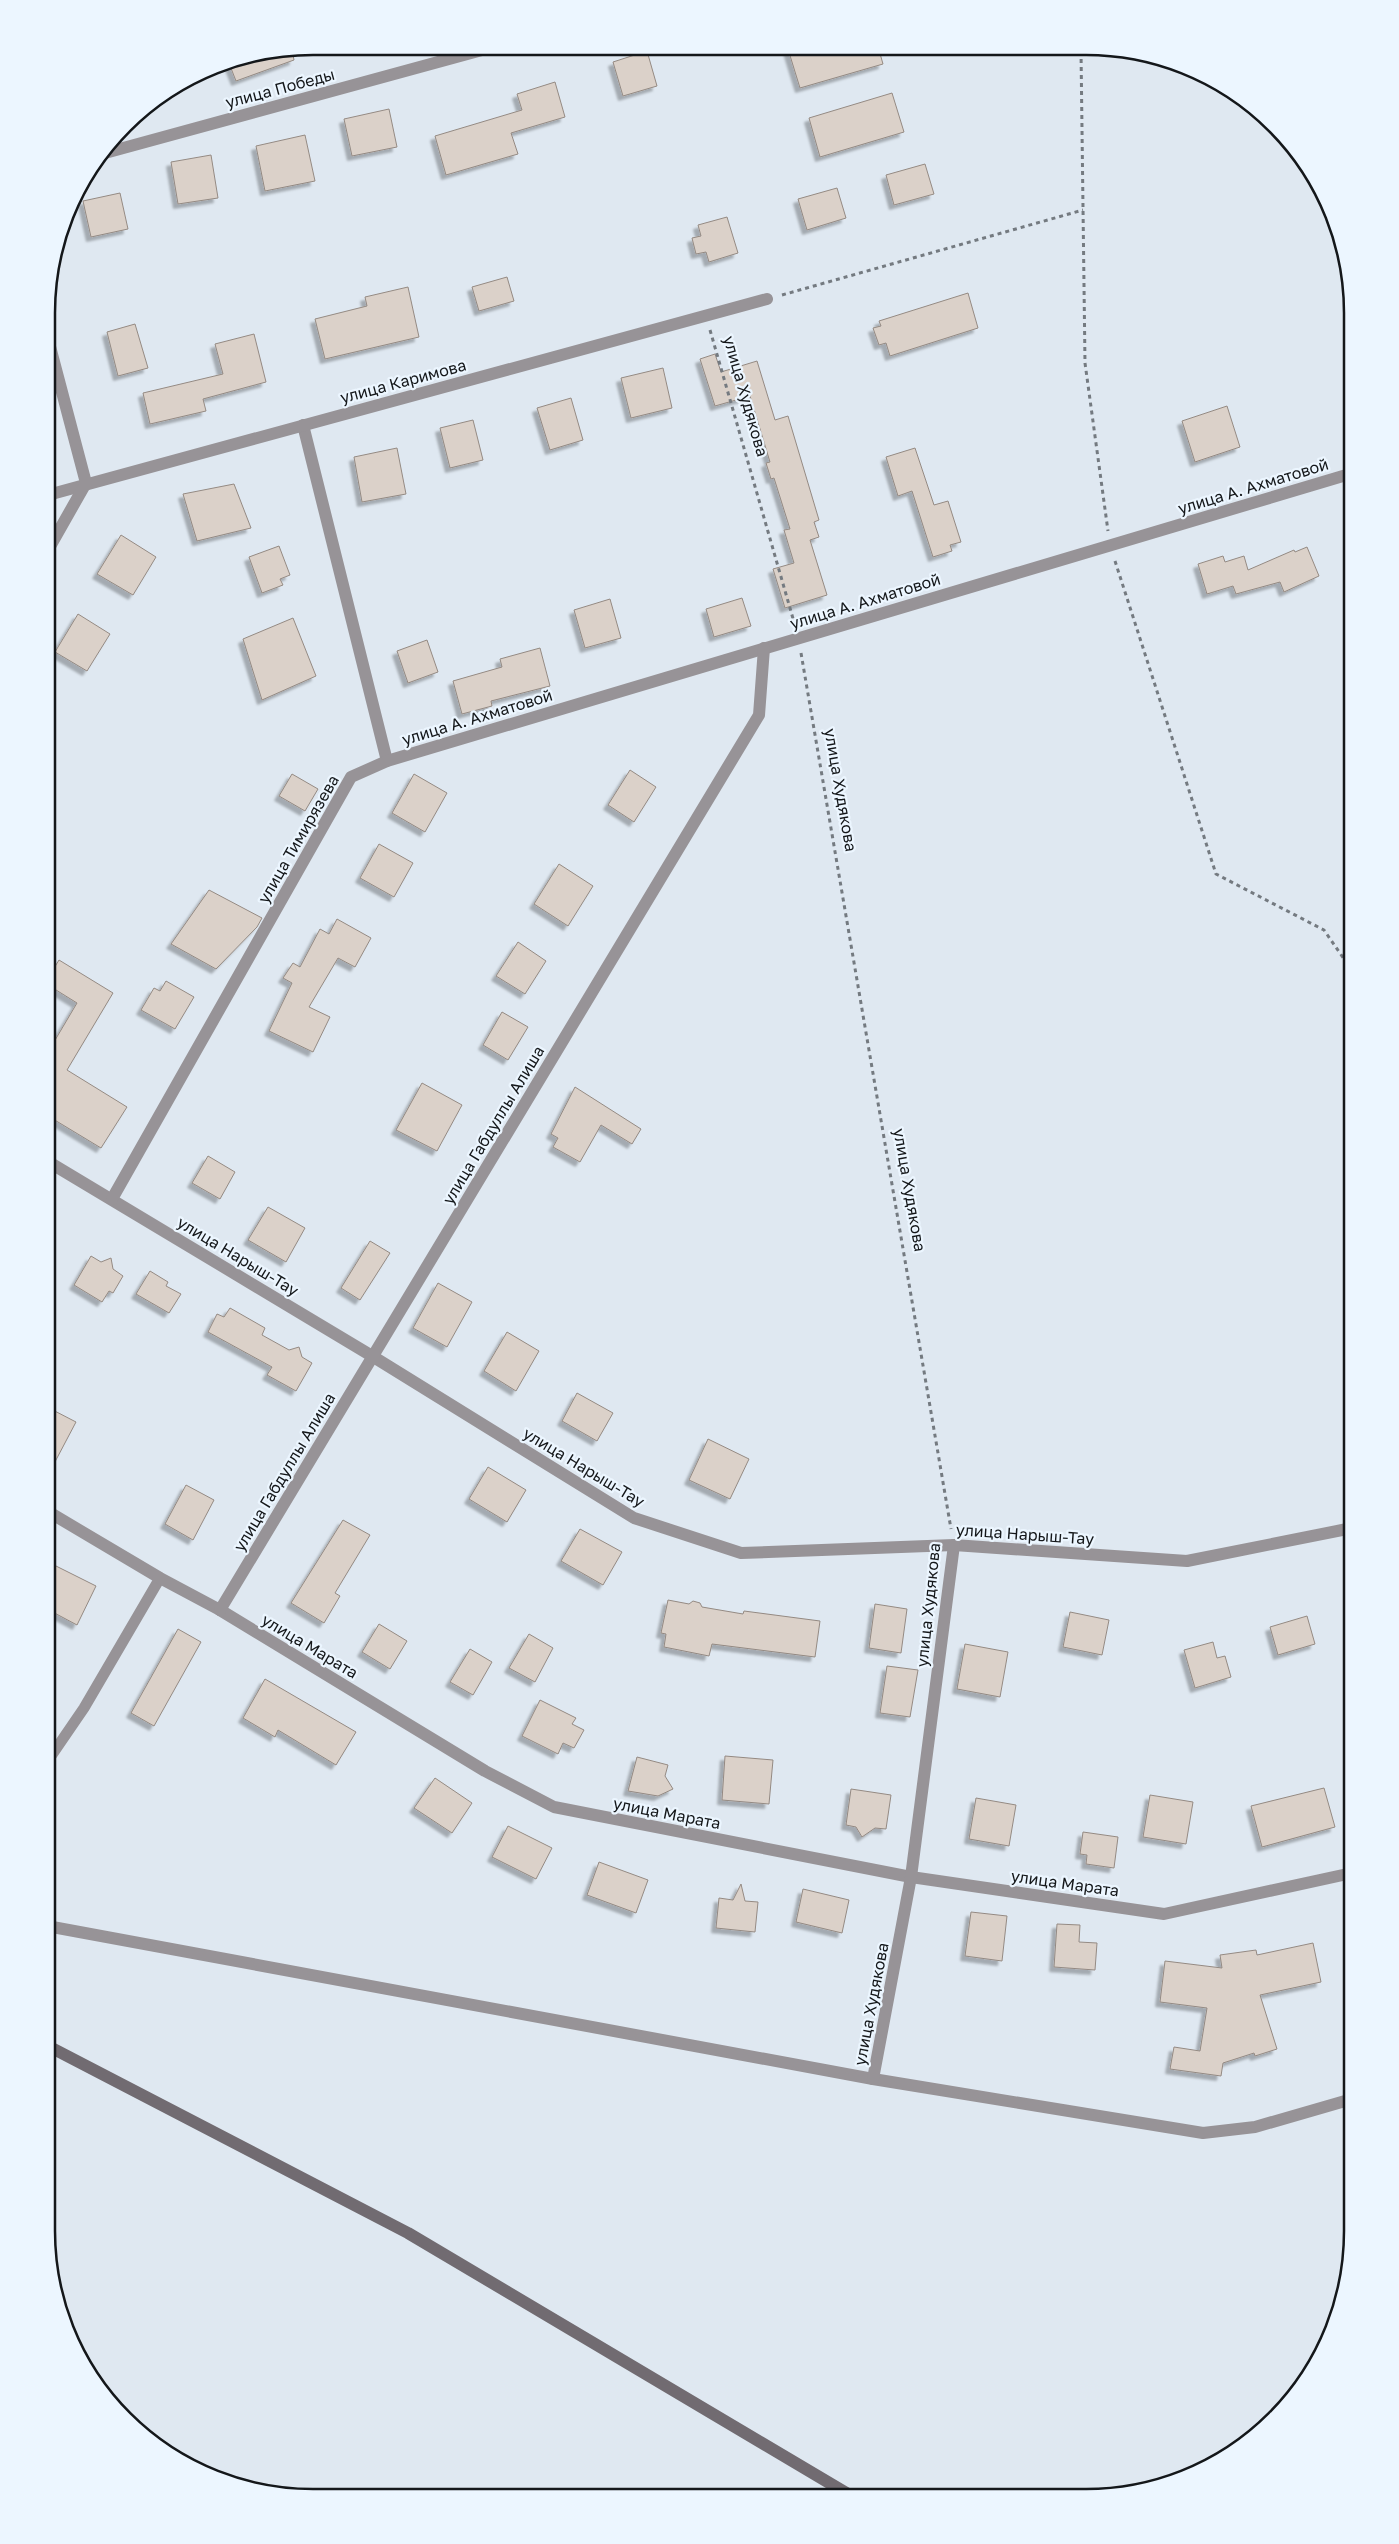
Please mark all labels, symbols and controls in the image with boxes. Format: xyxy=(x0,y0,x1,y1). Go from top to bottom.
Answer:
street label: улица Победы xyxy=(223,64,337,112)
street label: улица Худякова xyxy=(719,333,773,459)
street label: улица Каримова xyxy=(338,355,468,407)
street label: улица А. Ахматовой xyxy=(1175,454,1331,518)
street label: улица А. Ахматовой xyxy=(787,569,943,633)
street label: улица А. Ахматовой xyxy=(399,685,555,749)
street label: улица Худякова xyxy=(820,727,862,853)
street label: улица Тимирязева xyxy=(253,771,343,907)
street label: улица Габдуллы Алиша xyxy=(438,1042,548,1208)
street label: улица Худякова xyxy=(889,1127,931,1253)
street label: улица Нарыш-Тау xyxy=(174,1212,302,1300)
street label: улица Габдуллы Алиша xyxy=(229,1389,339,1555)
street label: улица Нарыш-Тау xyxy=(520,1423,648,1511)
street label: улица Нарыш-Тау xyxy=(955,1519,1095,1549)
street label: улица Худякова xyxy=(912,1542,944,1668)
street label: улица Марата xyxy=(258,1609,362,1683)
street label: улица Марата xyxy=(612,1793,722,1833)
street label: улица Марата xyxy=(1010,1866,1120,1900)
street label: улица Худякова xyxy=(849,1941,893,2067)

